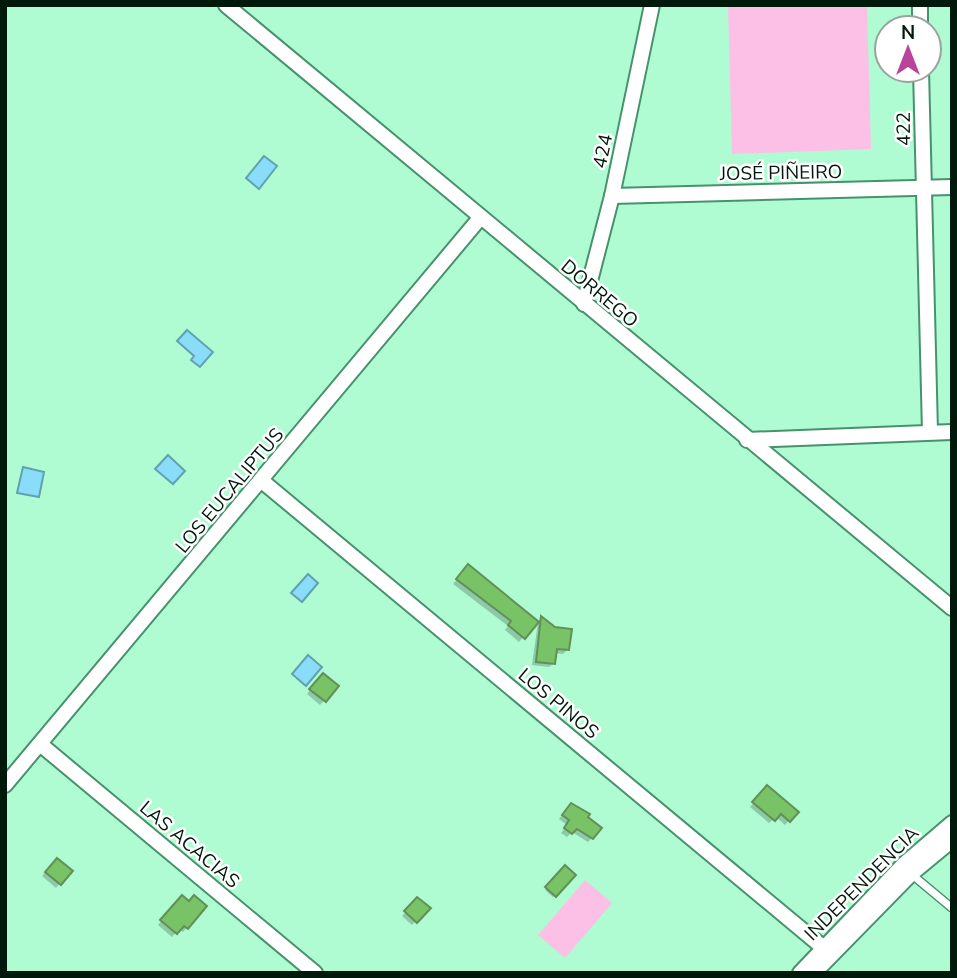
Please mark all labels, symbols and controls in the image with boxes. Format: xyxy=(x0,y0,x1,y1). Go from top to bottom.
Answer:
north arrow xyxy=(873,14,943,84)
text: N xyxy=(901,20,915,46)
street label: 422 xyxy=(891,112,917,146)
street label: 424 xyxy=(587,132,619,171)
street label: JOSÉ PIÑEIRO xyxy=(719,159,842,187)
street label: DORREGO xyxy=(555,254,644,334)
street label: LOS EUCALIPTUS xyxy=(170,423,290,559)
street label: LOS PINOS xyxy=(512,662,604,745)
street label: LAS ACACIAS xyxy=(134,795,245,894)
street label: INDEPENDENCIA xyxy=(799,821,925,947)

